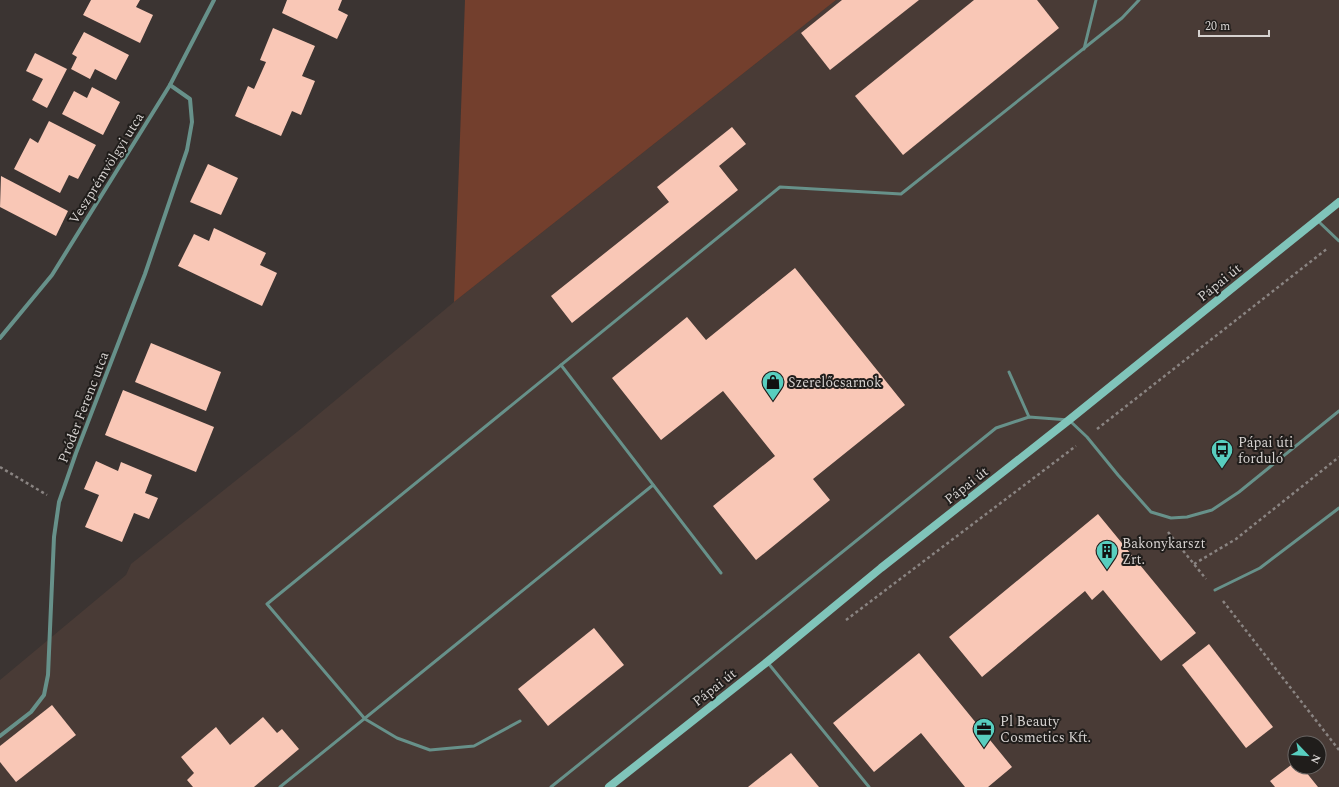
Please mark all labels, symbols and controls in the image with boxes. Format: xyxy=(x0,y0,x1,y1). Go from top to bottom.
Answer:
scale bar xyxy=(1199,12,1269,38)
text: 20 m xyxy=(1205,17,1230,36)
street label: Veszprémvölgyi utca xyxy=(64,108,149,228)
street label: Pápai út xyxy=(1193,258,1246,307)
street label: Próder Ferenc utca xyxy=(53,348,114,466)
shop icon: Szerelőcsarnok xyxy=(760,369,786,402)
place label: Szerelőcsarnok xyxy=(788,372,882,393)
place label: Pápai úti forduló xyxy=(1238,432,1293,469)
bus stop icon: Pápai úti forduló xyxy=(1209,437,1235,470)
street label: Pápai út xyxy=(940,461,993,509)
place label: Bakonykarszt Zrt. xyxy=(1122,533,1205,570)
building icon: Bakonykarszt Zrt. xyxy=(1094,538,1120,571)
street label: Pápai út xyxy=(688,663,741,711)
place label: Pl Beauty Cosmetics Kft. xyxy=(1000,711,1091,748)
office icon: Pl Beauty Cosmetics Kft. xyxy=(971,716,997,749)
north arrow xyxy=(1287,735,1327,775)
text: N xyxy=(1306,751,1325,767)

